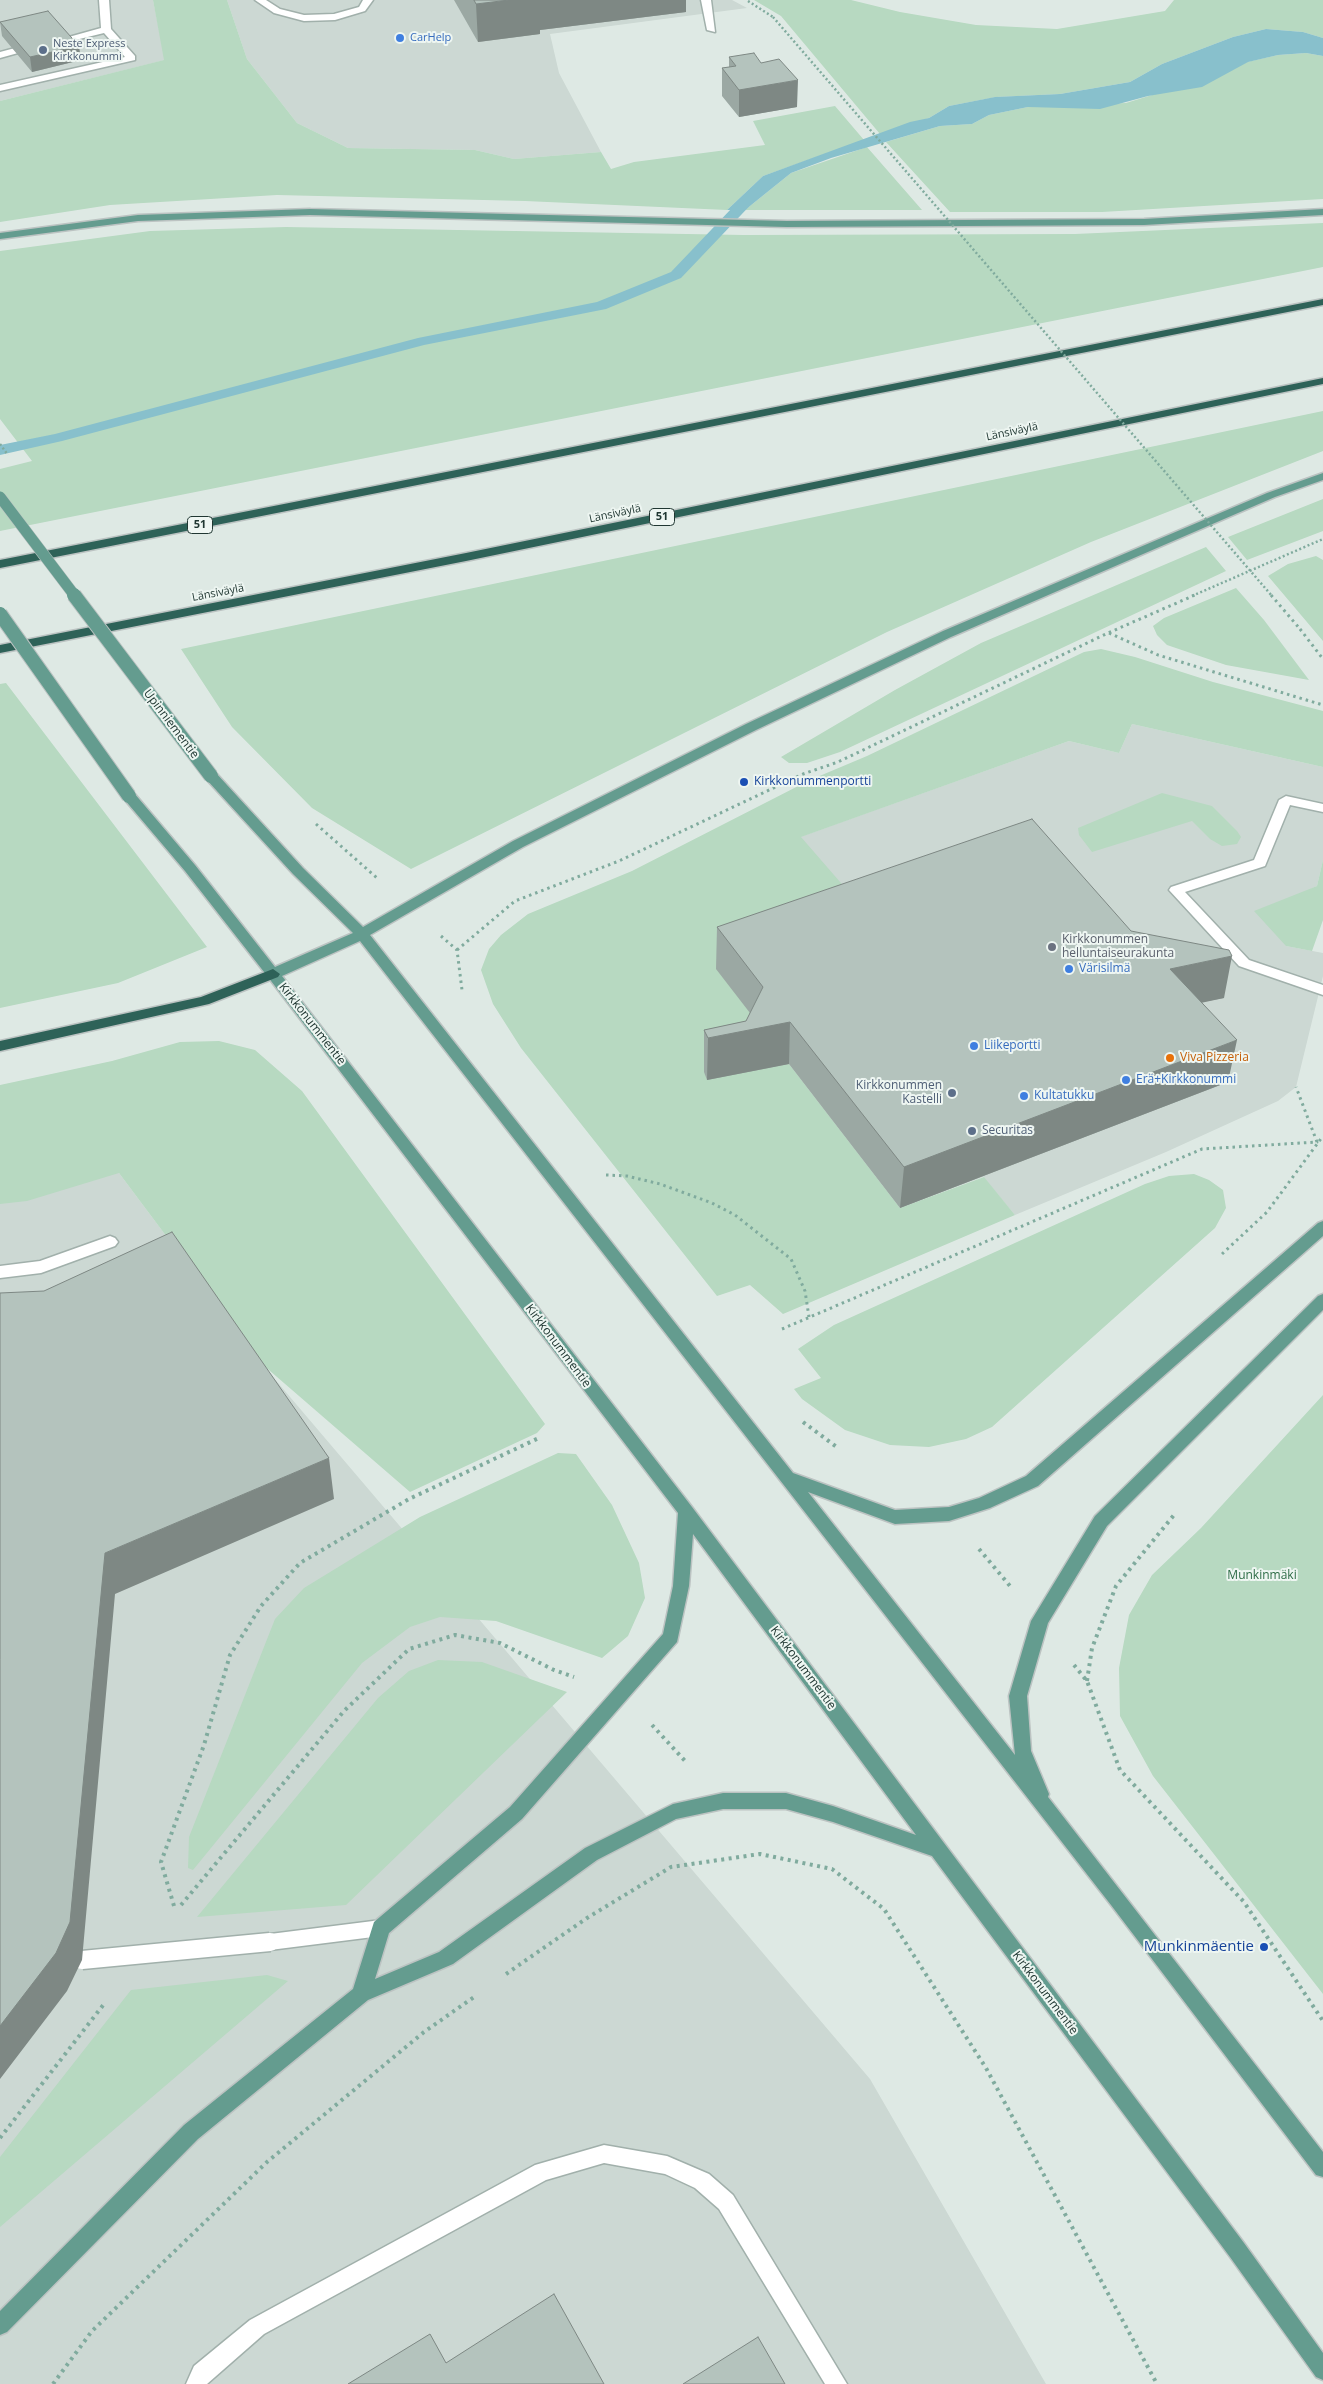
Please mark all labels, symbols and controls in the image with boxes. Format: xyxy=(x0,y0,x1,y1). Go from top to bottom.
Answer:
place label: CarHelp xyxy=(410,31,451,45)
marker: CarHelp xyxy=(394,32,406,44)
place label: Neste Express Kirkkonummi xyxy=(53,37,125,63)
marker: Neste Express Kirkkonummi xyxy=(37,44,49,56)
street label: Länsiväylä xyxy=(985,420,1039,444)
street label: Länsiväylä xyxy=(588,502,642,526)
road number: 51 xyxy=(650,508,674,526)
road number: 51 xyxy=(188,516,212,534)
street label: Länsiväylä xyxy=(191,582,245,604)
street label: Upinniementie xyxy=(140,687,202,761)
place label: Kirkkonummenportti xyxy=(754,775,871,789)
marker: Kirkkonummenportti xyxy=(738,776,750,788)
place label: Kirkkonummen helluntaiseurakunta xyxy=(1062,933,1174,961)
marker: Kirkkonummen helluntaiseurakunta xyxy=(1046,941,1058,953)
place label: Värisilmä xyxy=(1079,962,1130,976)
marker: Värisilmä xyxy=(1063,963,1075,975)
street label: Kirkkonummentie xyxy=(275,980,349,1068)
place label: Liikeportti xyxy=(984,1039,1040,1053)
marker: Liikeportti xyxy=(968,1040,980,1052)
place label: Viva Pizzeria xyxy=(1180,1051,1249,1065)
marker: Viva Pizzeria xyxy=(1164,1052,1176,1064)
place label: Erä+Kirkkonummi xyxy=(1136,1073,1236,1087)
marker: Erä+Kirkkonummi xyxy=(1120,1074,1132,1086)
place label: Kirkkonummen Kastelli xyxy=(856,1079,942,1107)
marker: Kirkkonummen Kastelli xyxy=(946,1087,958,1099)
place label: Kultatukku xyxy=(1034,1089,1094,1103)
marker: Kultatukku xyxy=(1018,1090,1030,1102)
place label: Securitas xyxy=(982,1124,1033,1138)
marker: Securitas xyxy=(966,1125,978,1137)
street label: Kirkkonummentie xyxy=(522,1302,594,1390)
park label: Munkinmäki xyxy=(1227,1569,1297,1583)
street label: Kirkkonummentie xyxy=(767,1624,839,1712)
place label: Munkinmäentie xyxy=(1144,1938,1254,1956)
marker: Munkinmäentie xyxy=(1258,1941,1270,1953)
street label: Kirkkonummentie xyxy=(1009,1949,1081,2037)

